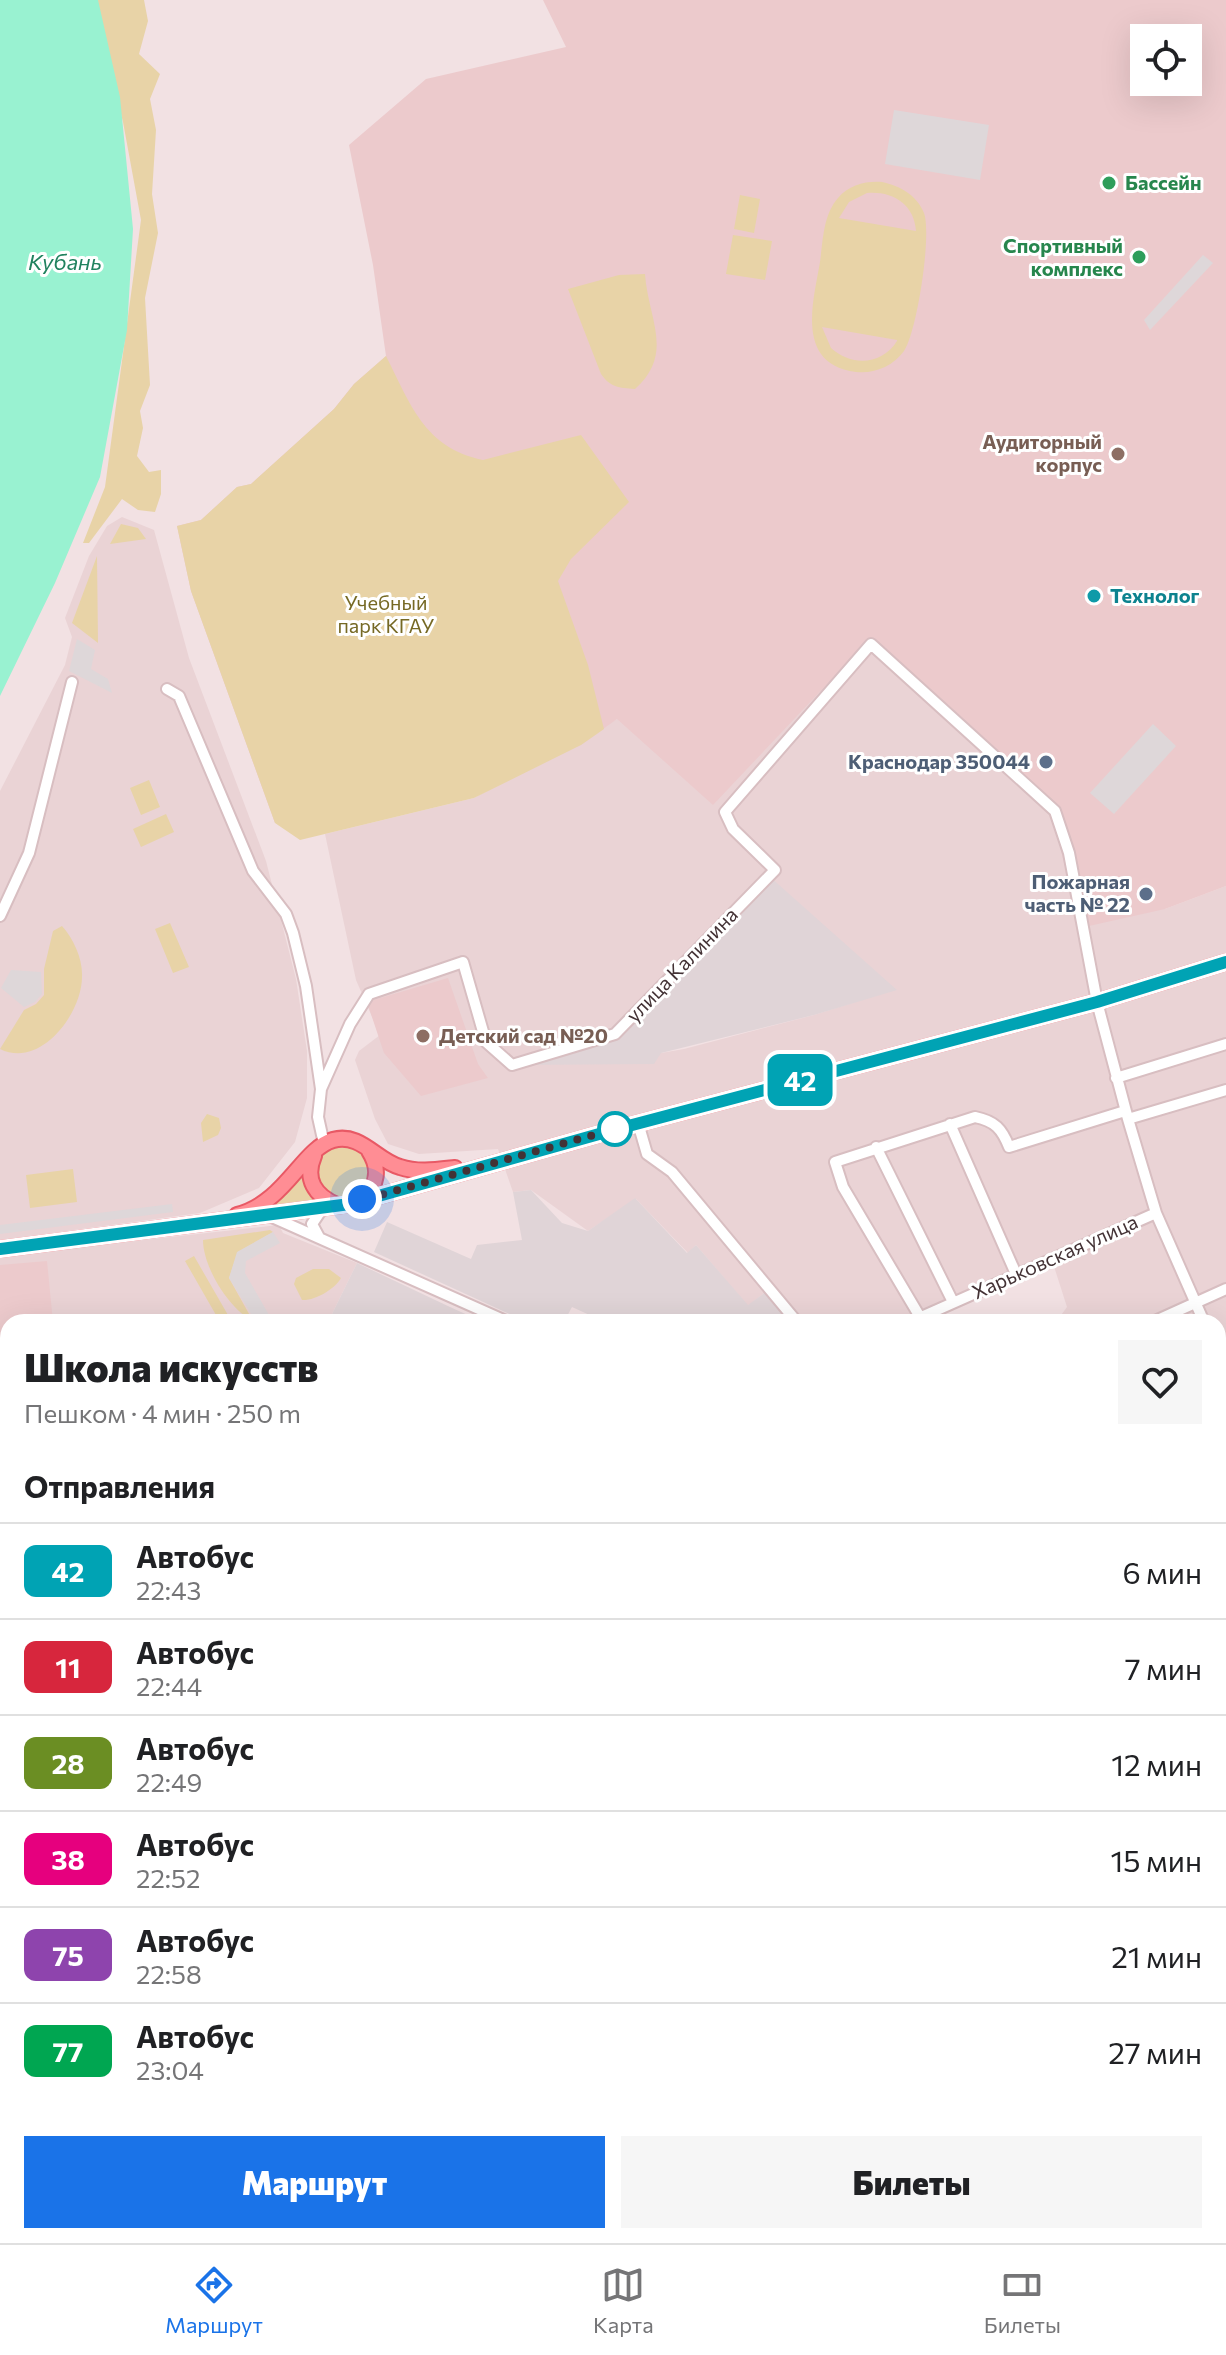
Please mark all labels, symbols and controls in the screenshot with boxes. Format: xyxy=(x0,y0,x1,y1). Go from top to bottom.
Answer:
map controls xyxy=(1130,24,1202,96)
button: locate xyxy=(1130,24,1202,96)
place label: Бассейн xyxy=(1125,170,1202,194)
marker: Бассейн xyxy=(1100,174,1118,192)
place label: Спортивный комплекс xyxy=(1003,233,1123,280)
water label: Кубань xyxy=(28,248,102,275)
marker: Спортивный комплекс xyxy=(1130,248,1148,266)
place label: Аудиторный корпус xyxy=(982,429,1102,476)
marker: Аудиторный корпус xyxy=(1109,445,1127,463)
place label: Технолог xyxy=(1110,583,1200,607)
marker: Технолог xyxy=(1085,587,1103,605)
park label: Учебный парк КГАУ xyxy=(337,590,435,637)
place label: Краснодар 350044 xyxy=(848,749,1030,773)
marker: Краснодар 350044 xyxy=(1037,753,1055,771)
place label: Пожарная часть № 22 xyxy=(1024,869,1130,916)
marker: Пожарная часть № 22 xyxy=(1137,885,1155,903)
street label: улица Калинина xyxy=(621,902,742,1027)
place label: Детский сад №20 xyxy=(439,1023,608,1047)
marker: Детский сад №20 xyxy=(414,1027,432,1045)
line badge: 42 xyxy=(764,1054,836,1106)
text: 42 xyxy=(784,1063,816,1097)
unlabelled marker xyxy=(598,1112,632,1146)
your location xyxy=(342,1179,382,1219)
street label: Харьковская улица xyxy=(968,1209,1141,1303)
button: heart xyxy=(1118,1340,1202,1424)
text: Школа искусств xyxy=(24,1343,318,1390)
text: Пешком · 4 мин · 250 m xyxy=(24,1397,301,1428)
text: Отправления xyxy=(24,1467,215,1504)
text: Автобус xyxy=(136,1537,254,1574)
text: 6 мин xyxy=(1122,1553,1202,1590)
text: 42 xyxy=(52,1554,84,1588)
text: 22:43 xyxy=(136,1574,201,1605)
text: Автобус xyxy=(136,1633,254,1670)
text: 7 мин xyxy=(1125,1649,1202,1686)
text: 11 xyxy=(55,1650,81,1684)
text: 22:44 xyxy=(136,1670,202,1701)
text: Автобус xyxy=(136,1729,254,1766)
text: 12 мин xyxy=(1111,1745,1202,1782)
text: 28 xyxy=(51,1746,85,1780)
text: 22:49 xyxy=(136,1766,202,1797)
text: Автобус xyxy=(136,1825,254,1862)
text: 15 мин xyxy=(1111,1841,1202,1878)
text: 38 xyxy=(51,1842,85,1876)
text: 22:52 xyxy=(136,1862,200,1893)
text: Автобус xyxy=(136,1921,254,1958)
text: 21 мин xyxy=(1111,1937,1202,1974)
text: 75 xyxy=(52,1938,84,1972)
text: 22:58 xyxy=(136,1958,202,1989)
text: Автобус xyxy=(136,2017,254,2054)
text: 27 мин xyxy=(1108,2033,1202,2070)
text: 77 xyxy=(53,2034,83,2068)
text: 23:04 xyxy=(136,2054,204,2085)
button: Маршрут xyxy=(24,2136,605,2228)
button: Билеты xyxy=(621,2136,1202,2228)
tab: Маршрут xyxy=(165,2263,263,2338)
tab: Карта xyxy=(593,2263,654,2338)
tab: Билеты xyxy=(984,2263,1061,2338)

